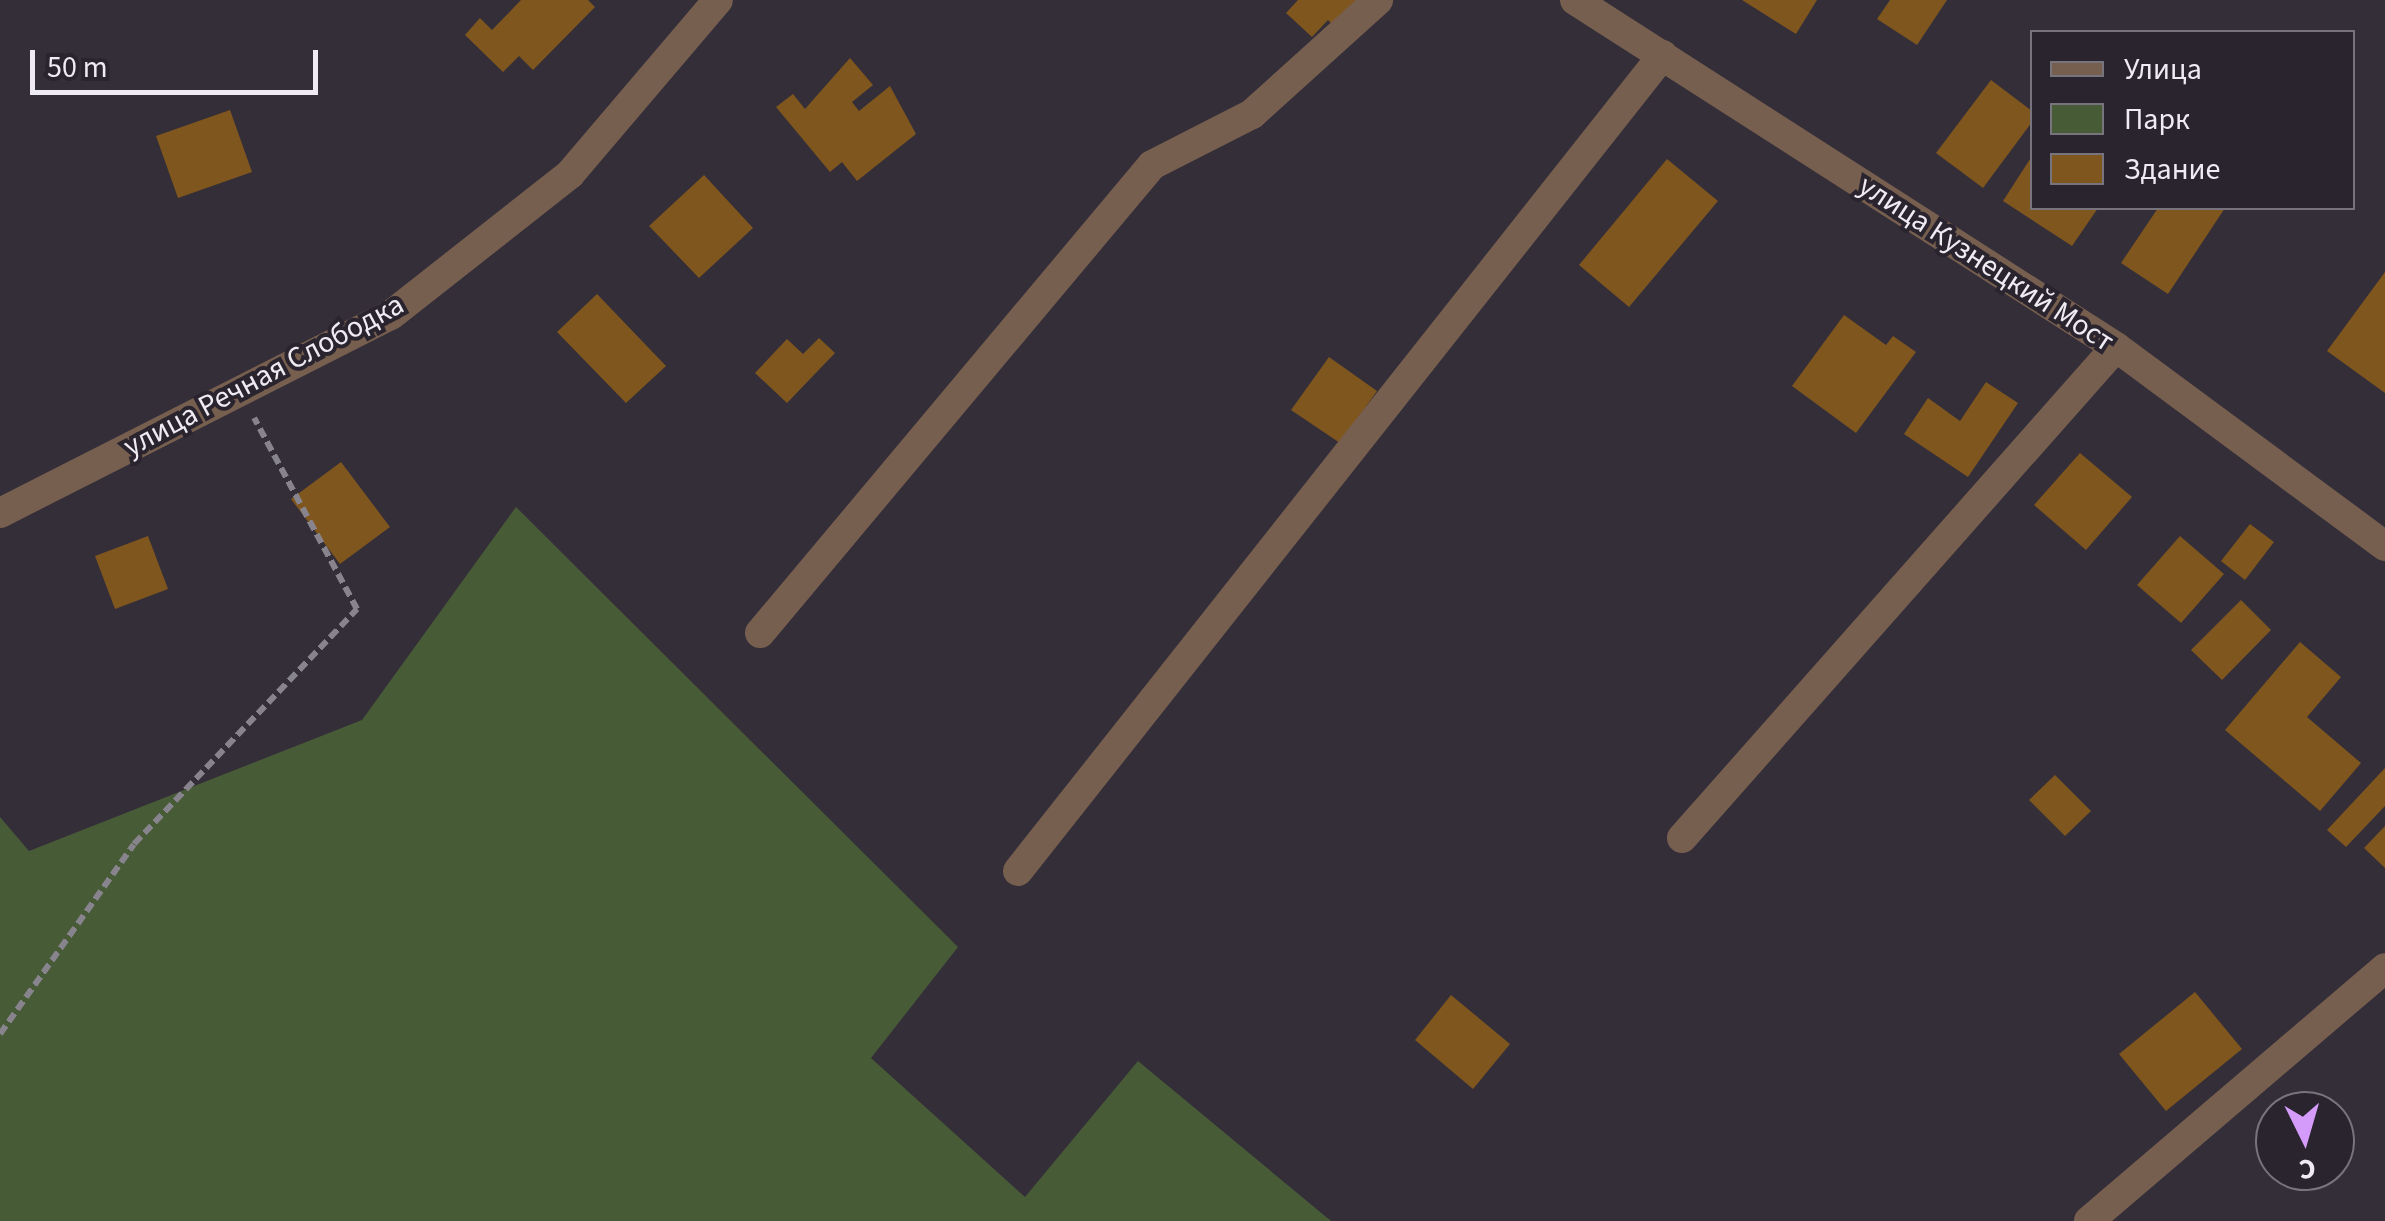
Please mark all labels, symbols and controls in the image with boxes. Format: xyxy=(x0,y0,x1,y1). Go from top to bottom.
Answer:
scale bar xyxy=(35,30,322,92)
legend xyxy=(2030,30,2355,210)
text: 50 m xyxy=(47,46,108,89)
text: Улица xyxy=(2124,48,2202,91)
text: Парк xyxy=(2124,98,2190,141)
text: Здание xyxy=(2124,148,2220,191)
street label: улица Кузнецкий Мост xyxy=(1852,168,2120,360)
street label: улица Речная Слободка xyxy=(118,287,410,465)
north arrow xyxy=(2255,1091,2355,1191)
text: С xyxy=(2298,1148,2317,1190)

